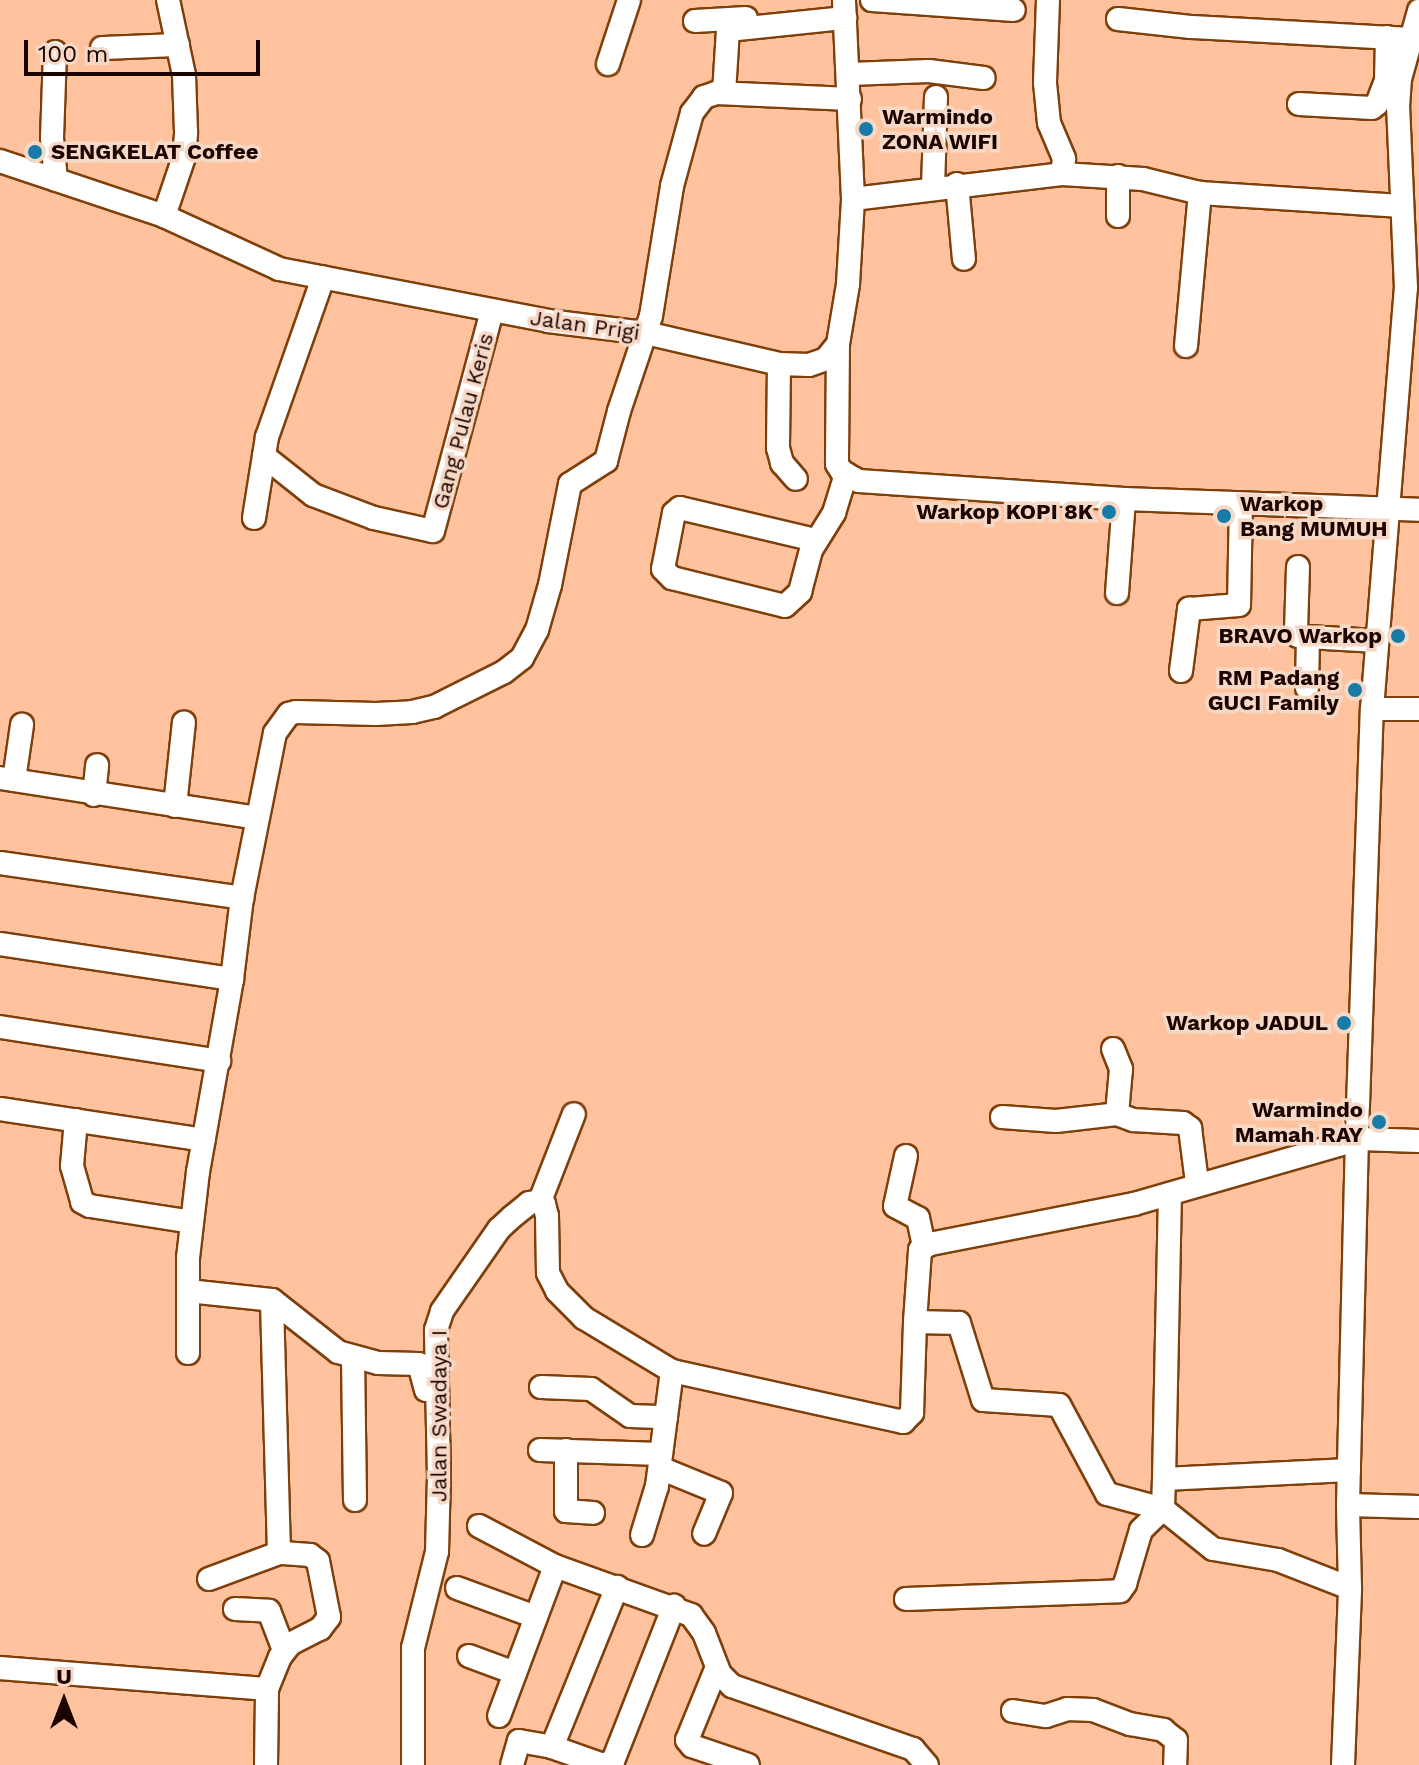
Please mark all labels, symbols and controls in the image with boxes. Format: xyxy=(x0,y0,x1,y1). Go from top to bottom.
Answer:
scale bar xyxy=(28,24,264,74)
text: 100 m xyxy=(38,40,108,68)
place label: Warmindo ZONA WIFI xyxy=(882,103,999,154)
marker: Warmindo ZONA WIFI xyxy=(857,120,875,138)
place label: SENGKELAT Coffee xyxy=(51,139,259,165)
marker: SENGKELAT Coffee xyxy=(26,143,44,161)
street label: Jalan Prigi xyxy=(528,304,642,346)
street label: Gang Pulau Keris xyxy=(427,330,499,512)
place label: Warkop Bang MUMUH xyxy=(1240,490,1388,542)
place label: Warkop KOPI 8K xyxy=(916,499,1093,525)
marker: Warkop KOPI 8K xyxy=(1100,503,1118,521)
marker: Warkop Bang MUMUH xyxy=(1215,507,1233,525)
place label: BRAVO Warkop xyxy=(1218,623,1382,649)
marker: BRAVO Warkop xyxy=(1389,627,1407,645)
place label: RM Padang GUCI Family xyxy=(1208,664,1339,716)
marker: RM Padang GUCI Family xyxy=(1346,681,1364,699)
place label: Warkop JADUL xyxy=(1166,1010,1328,1036)
marker: Warkop JADUL xyxy=(1335,1014,1353,1032)
place label: Warmindo Mamah RAY xyxy=(1235,1096,1363,1148)
marker: Warmindo Mamah RAY xyxy=(1370,1113,1388,1131)
street label: Jalan Swadaya I xyxy=(426,1330,452,1502)
north arrow xyxy=(24,1661,104,1741)
text: U xyxy=(56,1664,72,1689)

